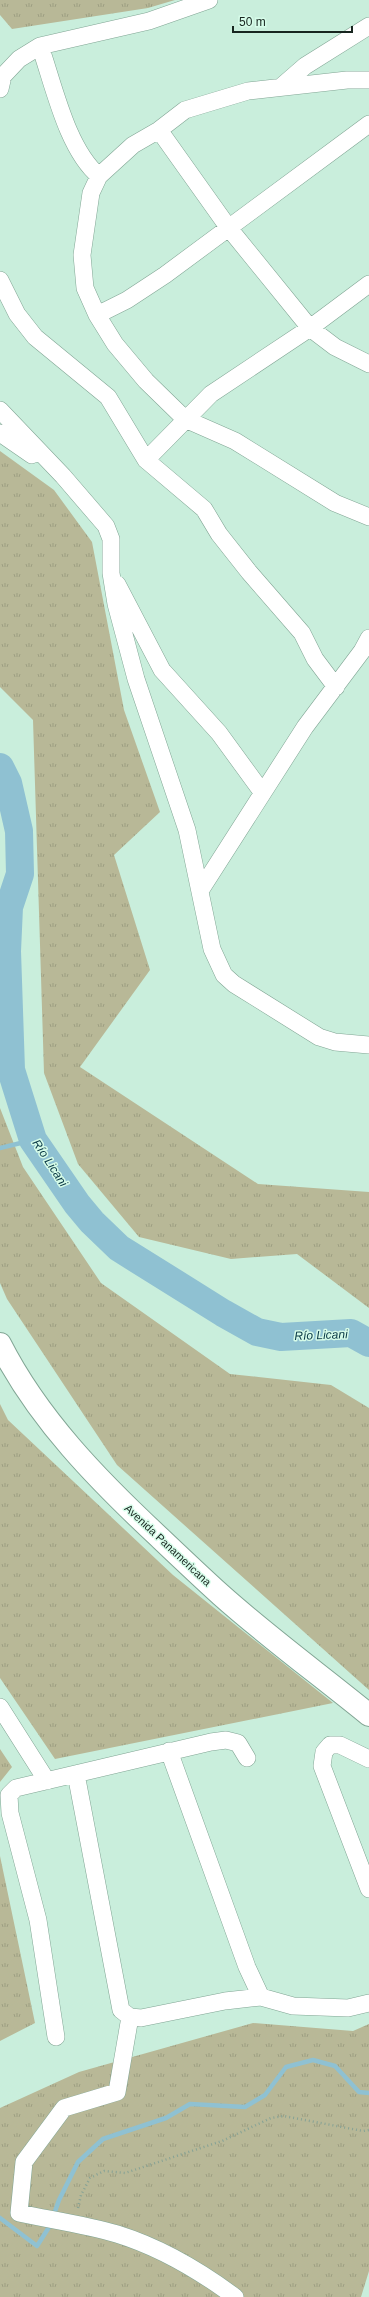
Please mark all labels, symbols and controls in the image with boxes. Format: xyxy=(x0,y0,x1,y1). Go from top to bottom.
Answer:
scale bar xyxy=(233,8,352,34)
text: 50 m xyxy=(239,15,266,29)
water label: Río Licani xyxy=(30,1137,71,1189)
water label: Río Licani xyxy=(294,1327,348,1343)
street label: Avenida Panamericana xyxy=(122,1502,214,1589)

